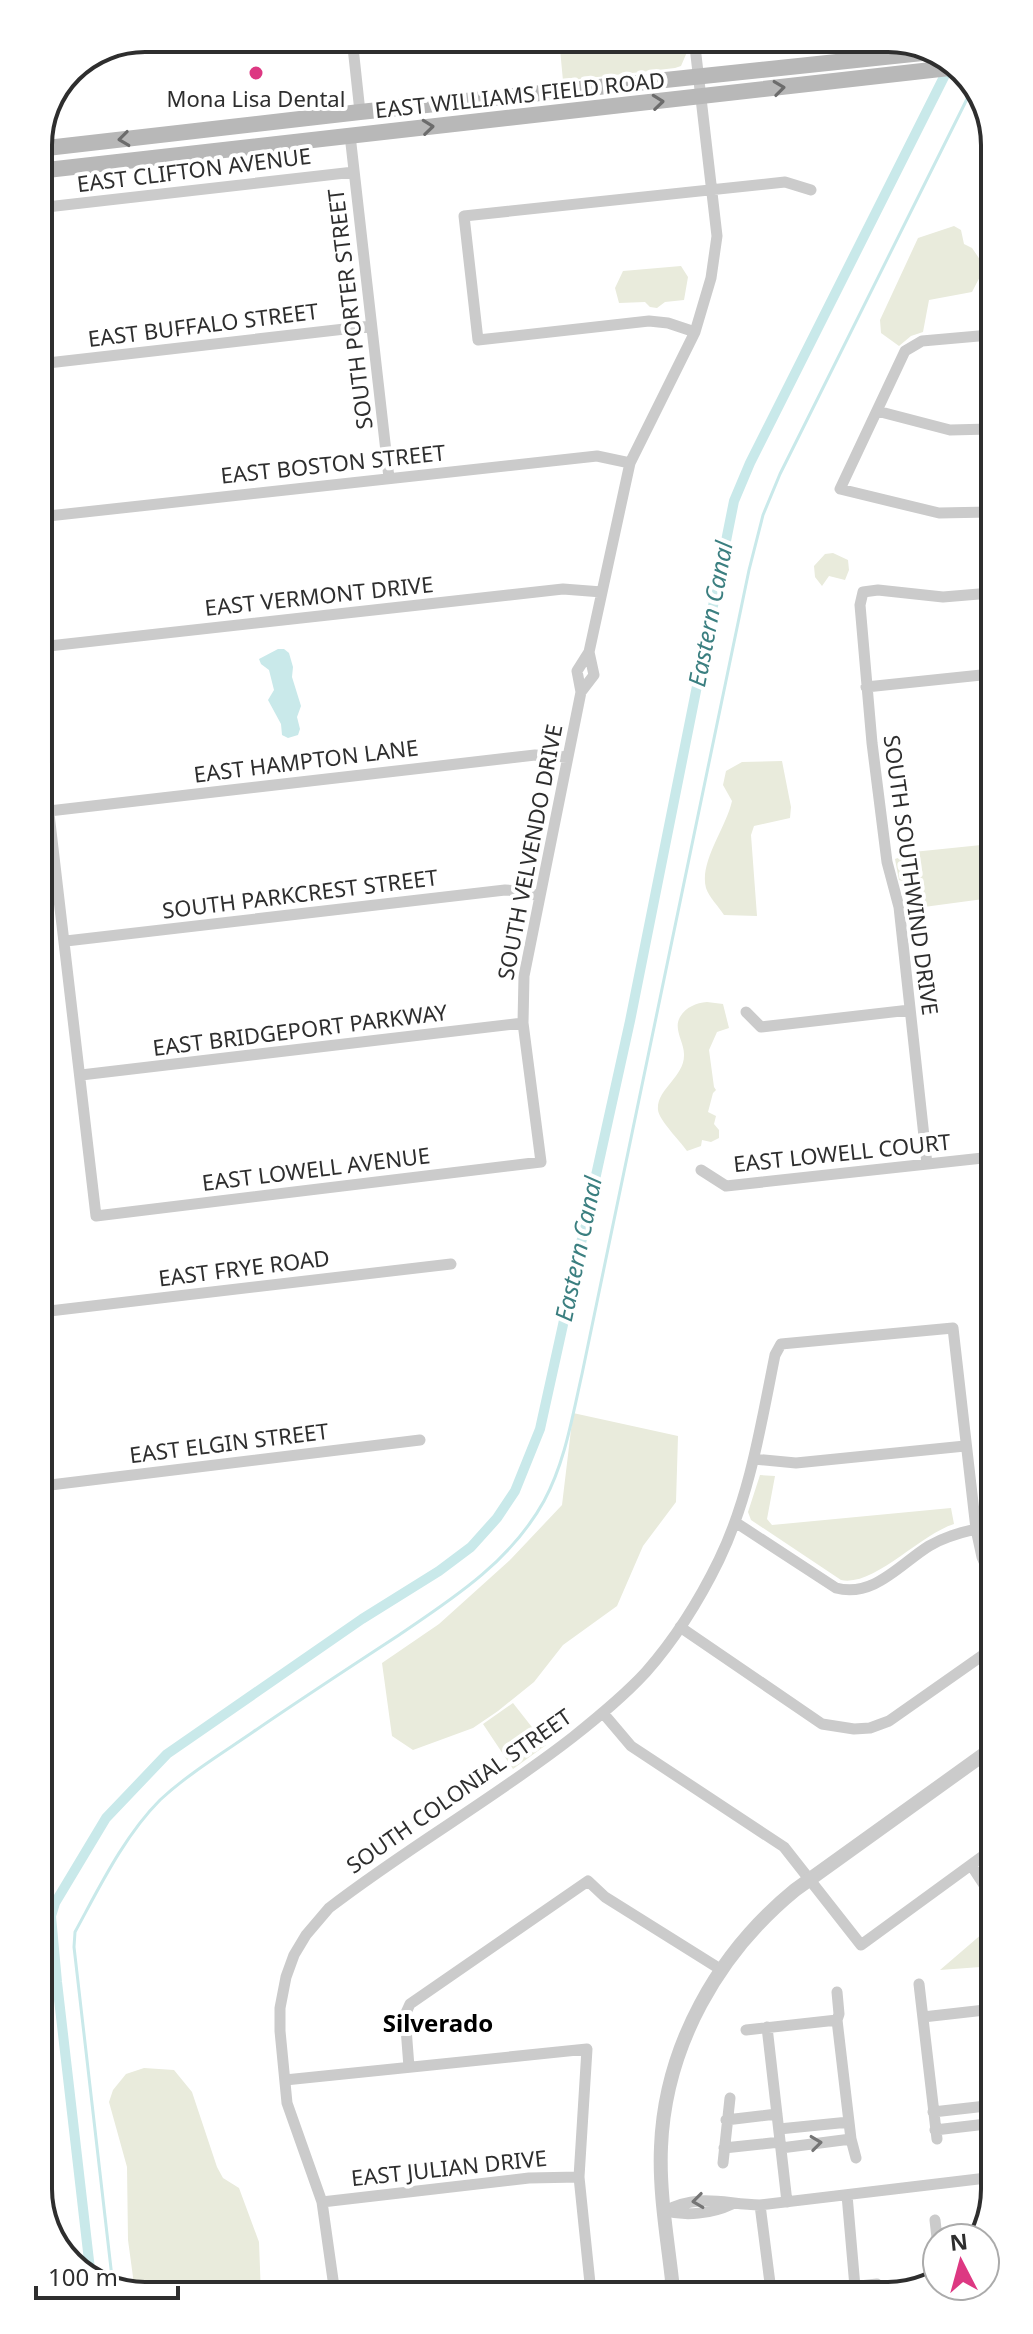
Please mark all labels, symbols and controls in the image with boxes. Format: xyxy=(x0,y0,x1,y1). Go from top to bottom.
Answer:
marker: Mona Lisa Dental xyxy=(247,64,265,82)
street label: EAST WILLIAMS FIELD ROAD xyxy=(373,64,666,124)
one-way arrow xyxy=(773,79,786,96)
place label: Mona Lisa Dental xyxy=(167,83,345,113)
one-way arrow xyxy=(652,93,665,110)
one-way arrow xyxy=(422,118,435,135)
one-way arrow xyxy=(117,131,130,148)
street label: EAST CLIFTON AVENUE xyxy=(75,140,313,198)
street label: SOUTH PORTER STREET xyxy=(319,187,379,431)
street label: EAST BUFFALO STREET xyxy=(86,295,320,353)
street label: EAST BOSTON STREET xyxy=(219,436,447,490)
water label: Eastern Canal xyxy=(679,537,740,689)
street label: EAST VERMONT DRIVE xyxy=(203,568,435,622)
street label: SOUTH VELVENDO DRIVE xyxy=(490,721,569,982)
street label: EAST HAMPTON LANE xyxy=(192,731,420,789)
street label: SOUTH SOUTHWIND DRIVE xyxy=(877,733,947,1017)
street label: SOUTH PARKCREST STREET xyxy=(160,861,439,925)
street label: EAST BRIDGEPORT PARKWAY xyxy=(151,996,449,1062)
street label: EAST LOWELL COURT xyxy=(732,1126,952,1178)
street label: EAST LOWELL AVENUE xyxy=(200,1139,432,1197)
water label: Eastern Canal xyxy=(546,1172,609,1324)
street label: EAST FRYE ROAD xyxy=(157,1242,331,1292)
street label: EAST ELGIN STREET xyxy=(128,1415,330,1469)
street label: SOUTH COLONIAL STREET xyxy=(340,1701,577,1880)
district label: Silverado xyxy=(383,2006,493,2039)
one-way arrow xyxy=(810,2135,823,2152)
street label: EAST JULIAN DRIVE xyxy=(350,2142,548,2192)
one-way arrow xyxy=(691,2193,704,2210)
north arrow xyxy=(921,2222,1001,2302)
text: N xyxy=(948,2225,969,2257)
scale bar xyxy=(36,2250,178,2300)
text: 100 m xyxy=(48,2260,118,2293)

